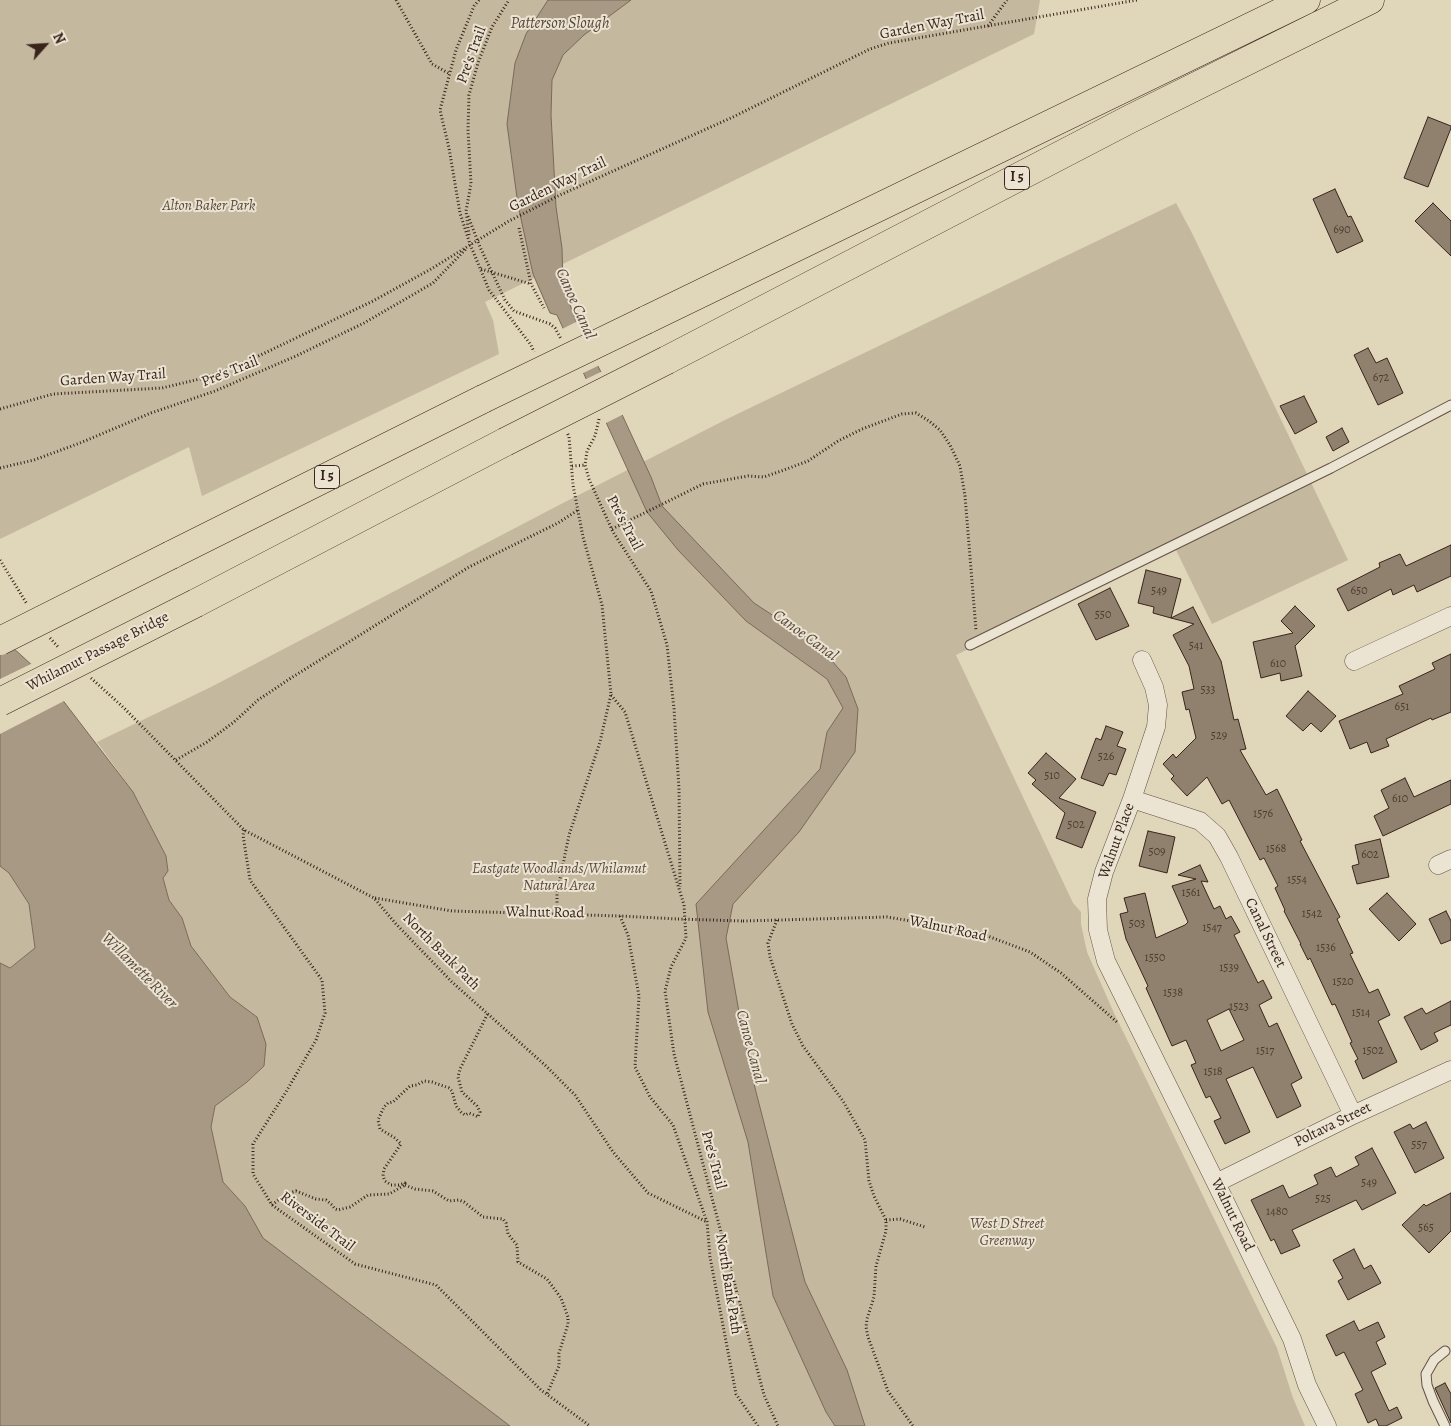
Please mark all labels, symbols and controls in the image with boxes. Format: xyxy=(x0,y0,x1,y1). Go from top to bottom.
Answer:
street label: Garden Way Trail xyxy=(878,6,986,44)
water label: Patterson Slough xyxy=(510,14,610,34)
north arrow xyxy=(20,20,70,70)
street label: Pre's Trail xyxy=(453,24,491,86)
text: N xyxy=(48,29,70,47)
street label: Garden Way Trail xyxy=(507,154,609,216)
road number: I 5 xyxy=(1004,167,1030,190)
park label: Alton Baker Park xyxy=(163,197,255,215)
house number: 690 xyxy=(1333,223,1351,237)
water label: Canoe Canal xyxy=(551,266,599,342)
street label: Pre's Trail xyxy=(199,353,261,391)
street label: Garden Way Trail xyxy=(60,365,166,391)
house number: 672 xyxy=(1373,371,1389,385)
road number: I 5 xyxy=(314,466,340,488)
street label: Pre's Trail xyxy=(602,492,646,554)
house number: 549 xyxy=(1151,584,1167,598)
house number: 650 xyxy=(1350,584,1368,598)
water label: Canoe Canal xyxy=(769,606,841,666)
street label: Whilamut Passage Bridge xyxy=(24,608,172,696)
house number: 550 xyxy=(1095,608,1111,622)
house number: 541 xyxy=(1189,639,1203,653)
house number: 610 xyxy=(1270,657,1286,671)
house number: 533 xyxy=(1200,683,1216,697)
house number: 651 xyxy=(1395,700,1409,714)
house number: 529 xyxy=(1211,729,1227,743)
house number: 526 xyxy=(1098,750,1114,764)
house number: 510 xyxy=(1044,769,1060,783)
house number: 610 xyxy=(1392,792,1408,806)
street label: Walnut Place xyxy=(1095,801,1139,881)
house number: 1576 xyxy=(1253,807,1273,821)
house number: 502 xyxy=(1067,818,1085,832)
house number: 1568 xyxy=(1266,842,1286,856)
house number: 509 xyxy=(1148,845,1166,859)
house number: 602 xyxy=(1361,848,1379,862)
park label: Eastgate Woodlands/Whilamut Natural Area xyxy=(472,860,646,895)
house number: 1554 xyxy=(1287,873,1307,887)
house number: 1561 xyxy=(1182,886,1200,900)
street label: Canal Street xyxy=(1240,895,1290,971)
street label: Walnut Road xyxy=(505,903,585,923)
house number: 1542 xyxy=(1302,907,1322,921)
street label: North Bank Path xyxy=(399,910,483,994)
street label: Walnut Road xyxy=(908,912,988,946)
house number: 503 xyxy=(1129,917,1145,931)
house number: 1547 xyxy=(1202,921,1222,935)
water label: Willamette River xyxy=(97,929,181,1013)
house number: 1536 xyxy=(1316,941,1336,955)
house number: 1550 xyxy=(1145,951,1165,965)
house number: 1539 xyxy=(1219,961,1239,975)
house number: 1520 xyxy=(1332,975,1354,989)
house number: 1538 xyxy=(1163,986,1183,1000)
house number: 1523 xyxy=(1229,1000,1249,1014)
house number: 1514 xyxy=(1352,1006,1370,1020)
water label: Canoe Canal xyxy=(731,1008,769,1086)
house number: 1517 xyxy=(1256,1044,1274,1058)
house number: 1502 xyxy=(1362,1044,1384,1058)
house number: 1518 xyxy=(1203,1065,1223,1079)
street label: Poltava Street xyxy=(1291,1099,1375,1151)
street label: Pre's Trail xyxy=(697,1129,729,1191)
house number: 557 xyxy=(1411,1138,1427,1152)
street label: Walnut Road xyxy=(1207,1176,1257,1254)
house number: 549 xyxy=(1361,1176,1377,1190)
street label: Riverside Trail xyxy=(276,1188,358,1256)
house number: 525 xyxy=(1315,1192,1331,1206)
house number: 1480 xyxy=(1266,1205,1288,1219)
park label: West D Street Greenway xyxy=(970,1215,1044,1250)
house number: 565 xyxy=(1418,1221,1434,1235)
street label: North Bank Path xyxy=(711,1232,745,1336)

